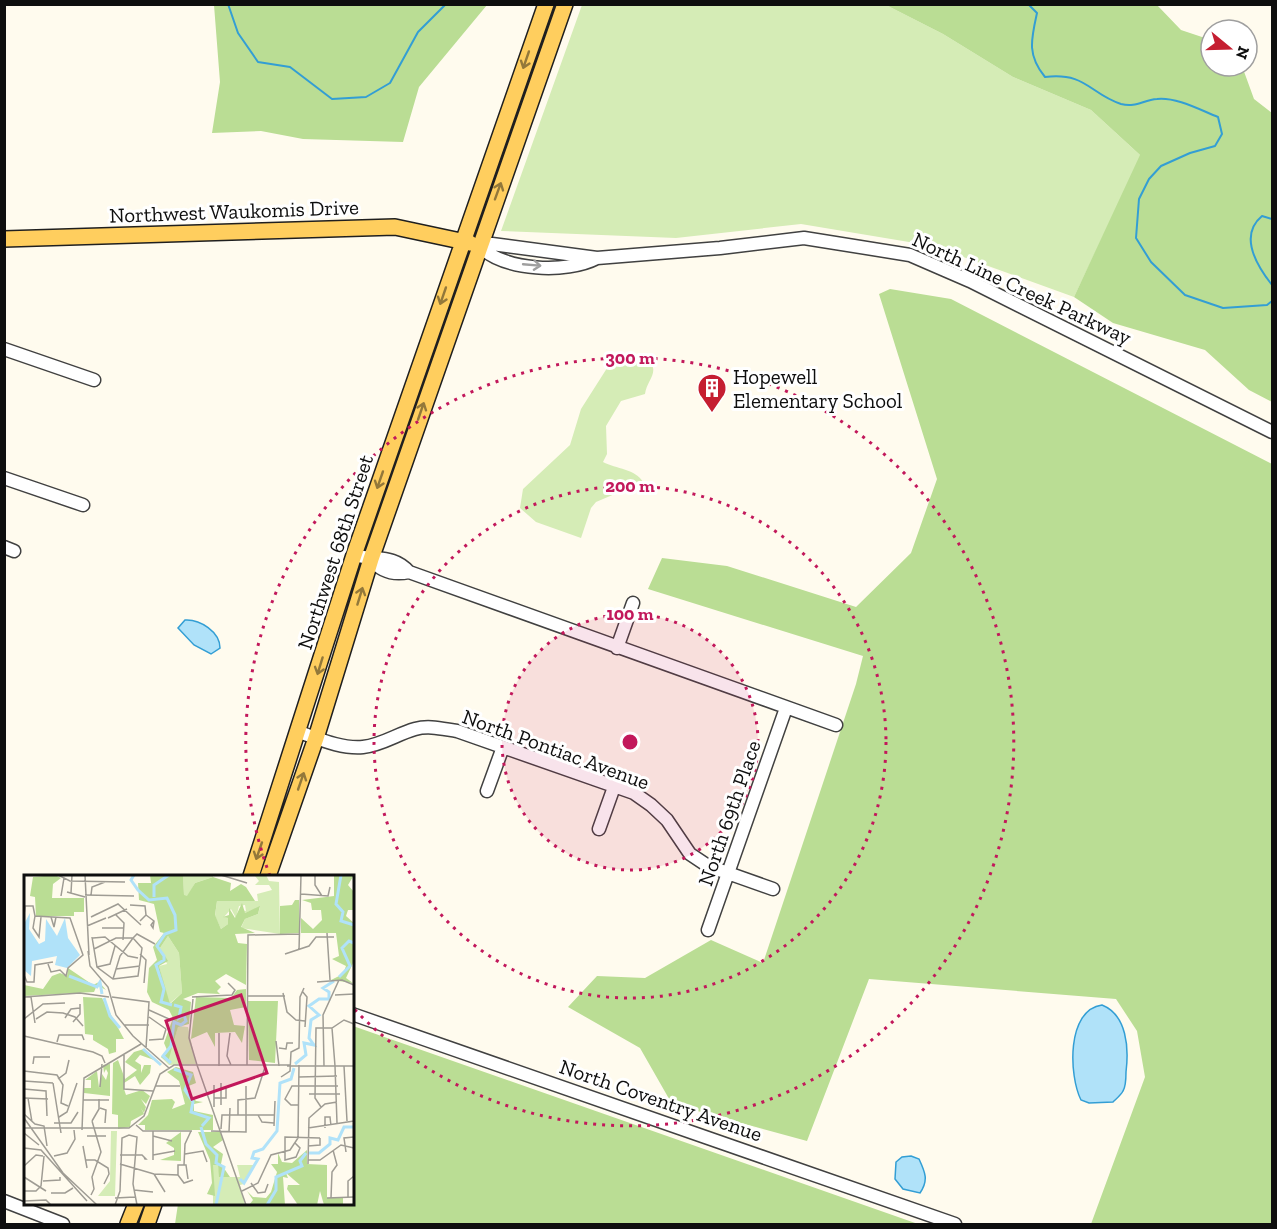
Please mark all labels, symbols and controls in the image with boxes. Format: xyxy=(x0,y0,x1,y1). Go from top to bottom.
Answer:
north arrow xyxy=(1199,18,1259,78)
text: N xyxy=(1232,44,1254,62)
one-way arrow xyxy=(520,50,531,69)
one-way arrow xyxy=(494,182,505,201)
street label: Northwest Waukomis Drive xyxy=(109,194,359,228)
street label: North Line Creek Parkway xyxy=(909,226,1136,350)
one-way arrow xyxy=(522,260,542,271)
one-way arrow xyxy=(437,286,448,305)
text: 300 m xyxy=(605,347,655,369)
place label: Hopewell Elementary School xyxy=(733,364,903,413)
building icon: Hopewell Elementary School xyxy=(696,372,728,414)
one-way arrow xyxy=(417,402,428,421)
street label: Northwest 68th Street xyxy=(292,451,378,652)
one-way arrow xyxy=(374,470,385,489)
text: 200 m xyxy=(605,475,655,497)
one-way arrow xyxy=(355,586,366,605)
text: 100 m xyxy=(606,603,654,625)
one-way arrow xyxy=(314,656,325,675)
street label: North Pontiac Avenue xyxy=(459,704,653,795)
centre of rings xyxy=(620,732,640,752)
street label: North 69th Place xyxy=(692,737,766,889)
one-way arrow xyxy=(296,773,307,791)
one-way arrow xyxy=(253,841,264,860)
inset map xyxy=(24,875,354,1205)
street label: North Coventry Avenue xyxy=(556,1054,766,1146)

